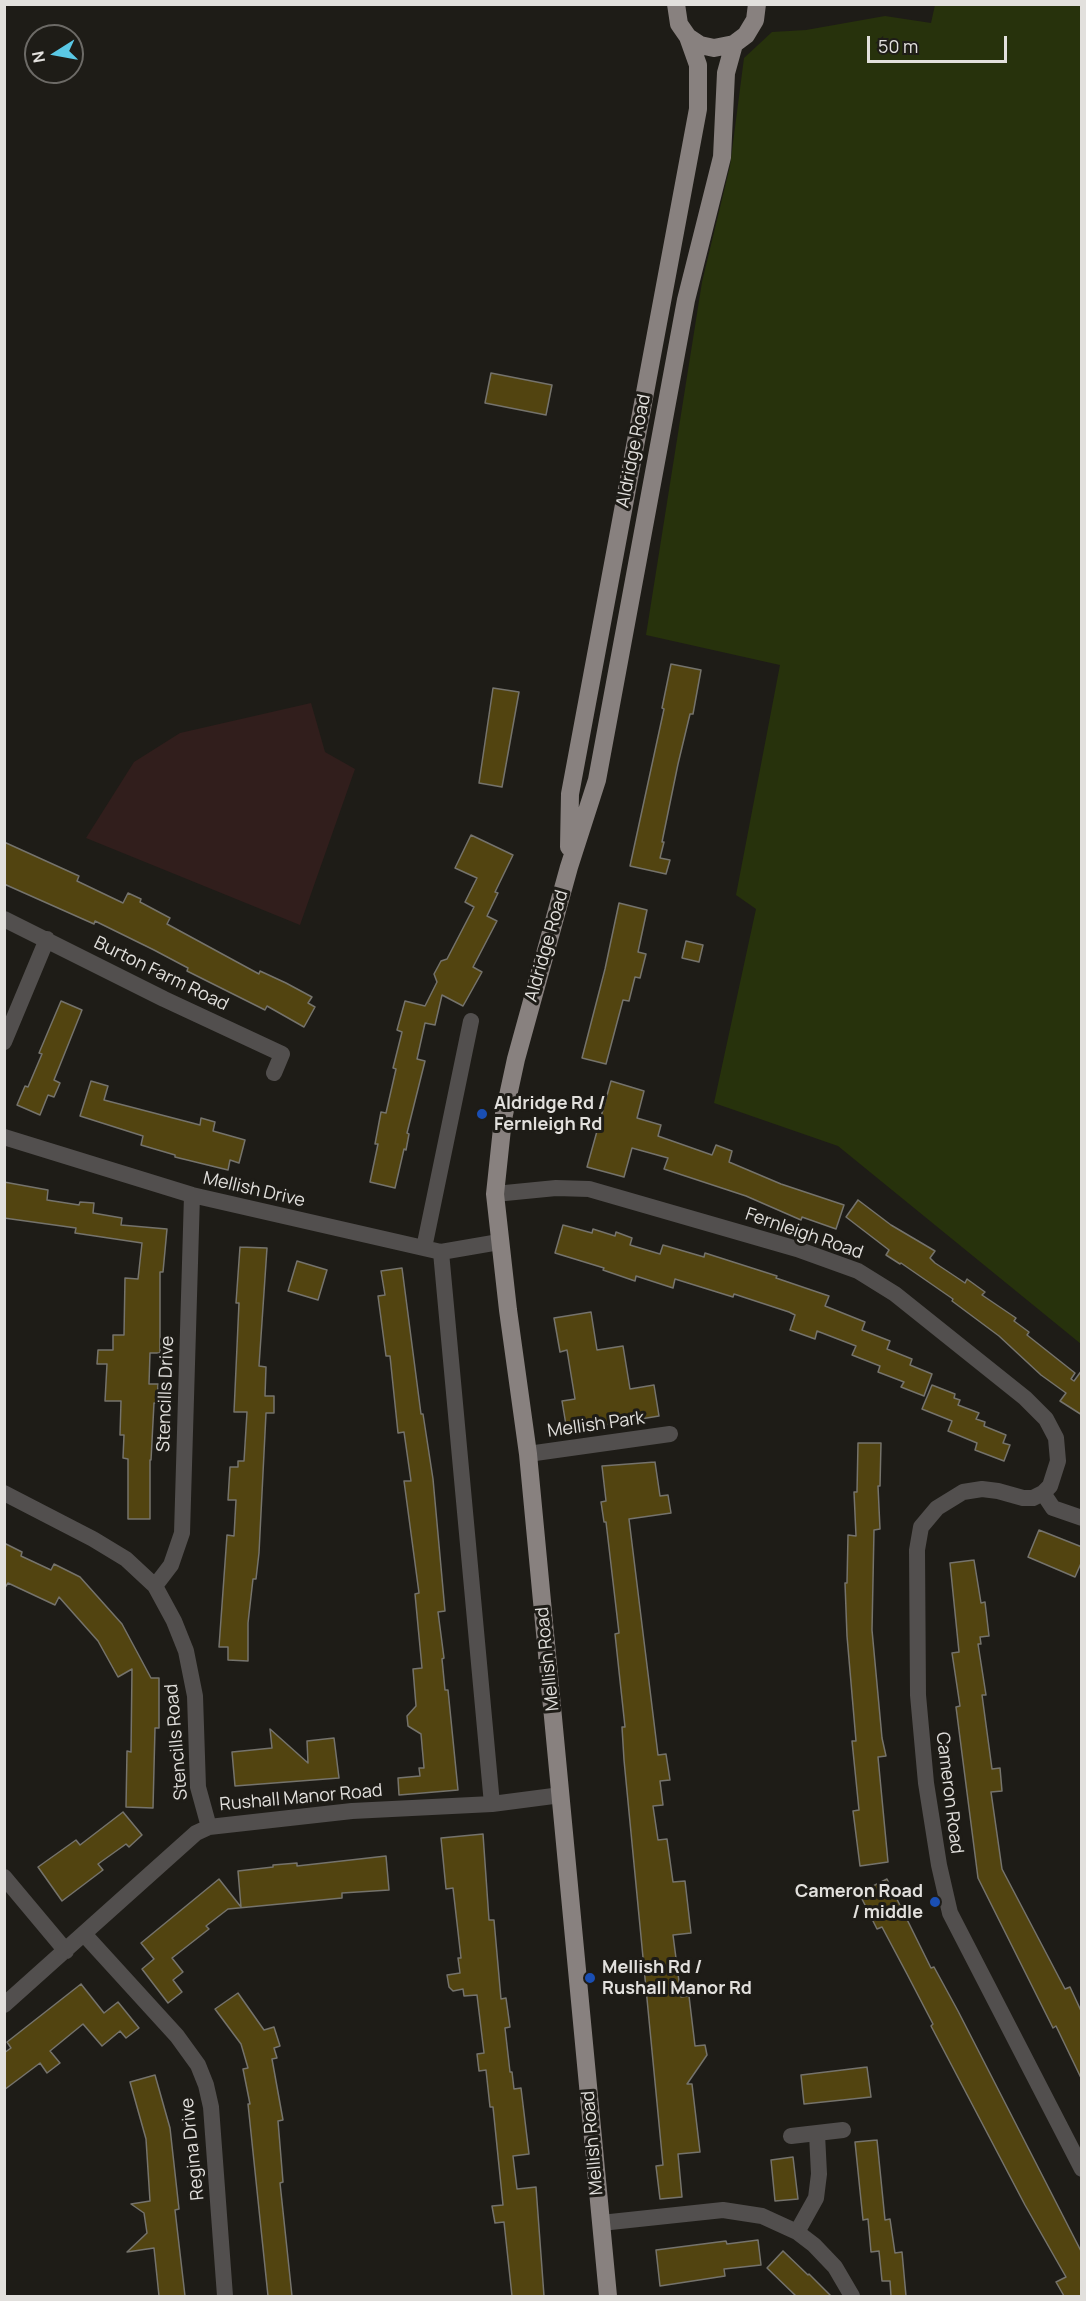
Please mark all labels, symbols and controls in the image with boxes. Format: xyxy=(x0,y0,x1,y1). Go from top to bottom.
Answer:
north arrow xyxy=(24,24,84,84)
scale bar xyxy=(870,24,1010,62)
text: 50 m xyxy=(878,34,918,58)
text: N xyxy=(26,49,50,65)
street label: Aldridge Road xyxy=(612,392,656,510)
street label: Aldridge Road xyxy=(521,888,573,1004)
street label: Burton Farm Road xyxy=(90,932,232,1016)
place label: Aldridge Rd / Fernleigh Rd xyxy=(494,1093,605,1136)
marker: Aldridge Rd / Fernleigh Rd xyxy=(475,1107,489,1121)
street label: Mellish Drive xyxy=(201,1168,307,1212)
street label: Fernleigh Road xyxy=(742,1204,866,1264)
street label: Stencills Drive xyxy=(153,1336,179,1452)
street label: Mellish Park xyxy=(546,1407,646,1443)
street label: Mellish Road xyxy=(532,1606,564,1712)
street label: Stencills Road xyxy=(161,1683,193,1801)
street label: Cameron Road xyxy=(931,1731,967,1855)
street label: Rushall Manor Road xyxy=(219,1780,383,1816)
place label: Cameron Road / middle xyxy=(795,1881,923,1924)
marker: Cameron Road / middle xyxy=(928,1895,942,1909)
place label: Mellish Rd / Rushall Manor Rd xyxy=(602,1957,752,2000)
marker: Mellish Rd / Rushall Manor Rd xyxy=(583,1971,597,1985)
street label: Mellish Road xyxy=(578,2090,608,2196)
street label: Regina Drive xyxy=(177,2097,209,2201)

